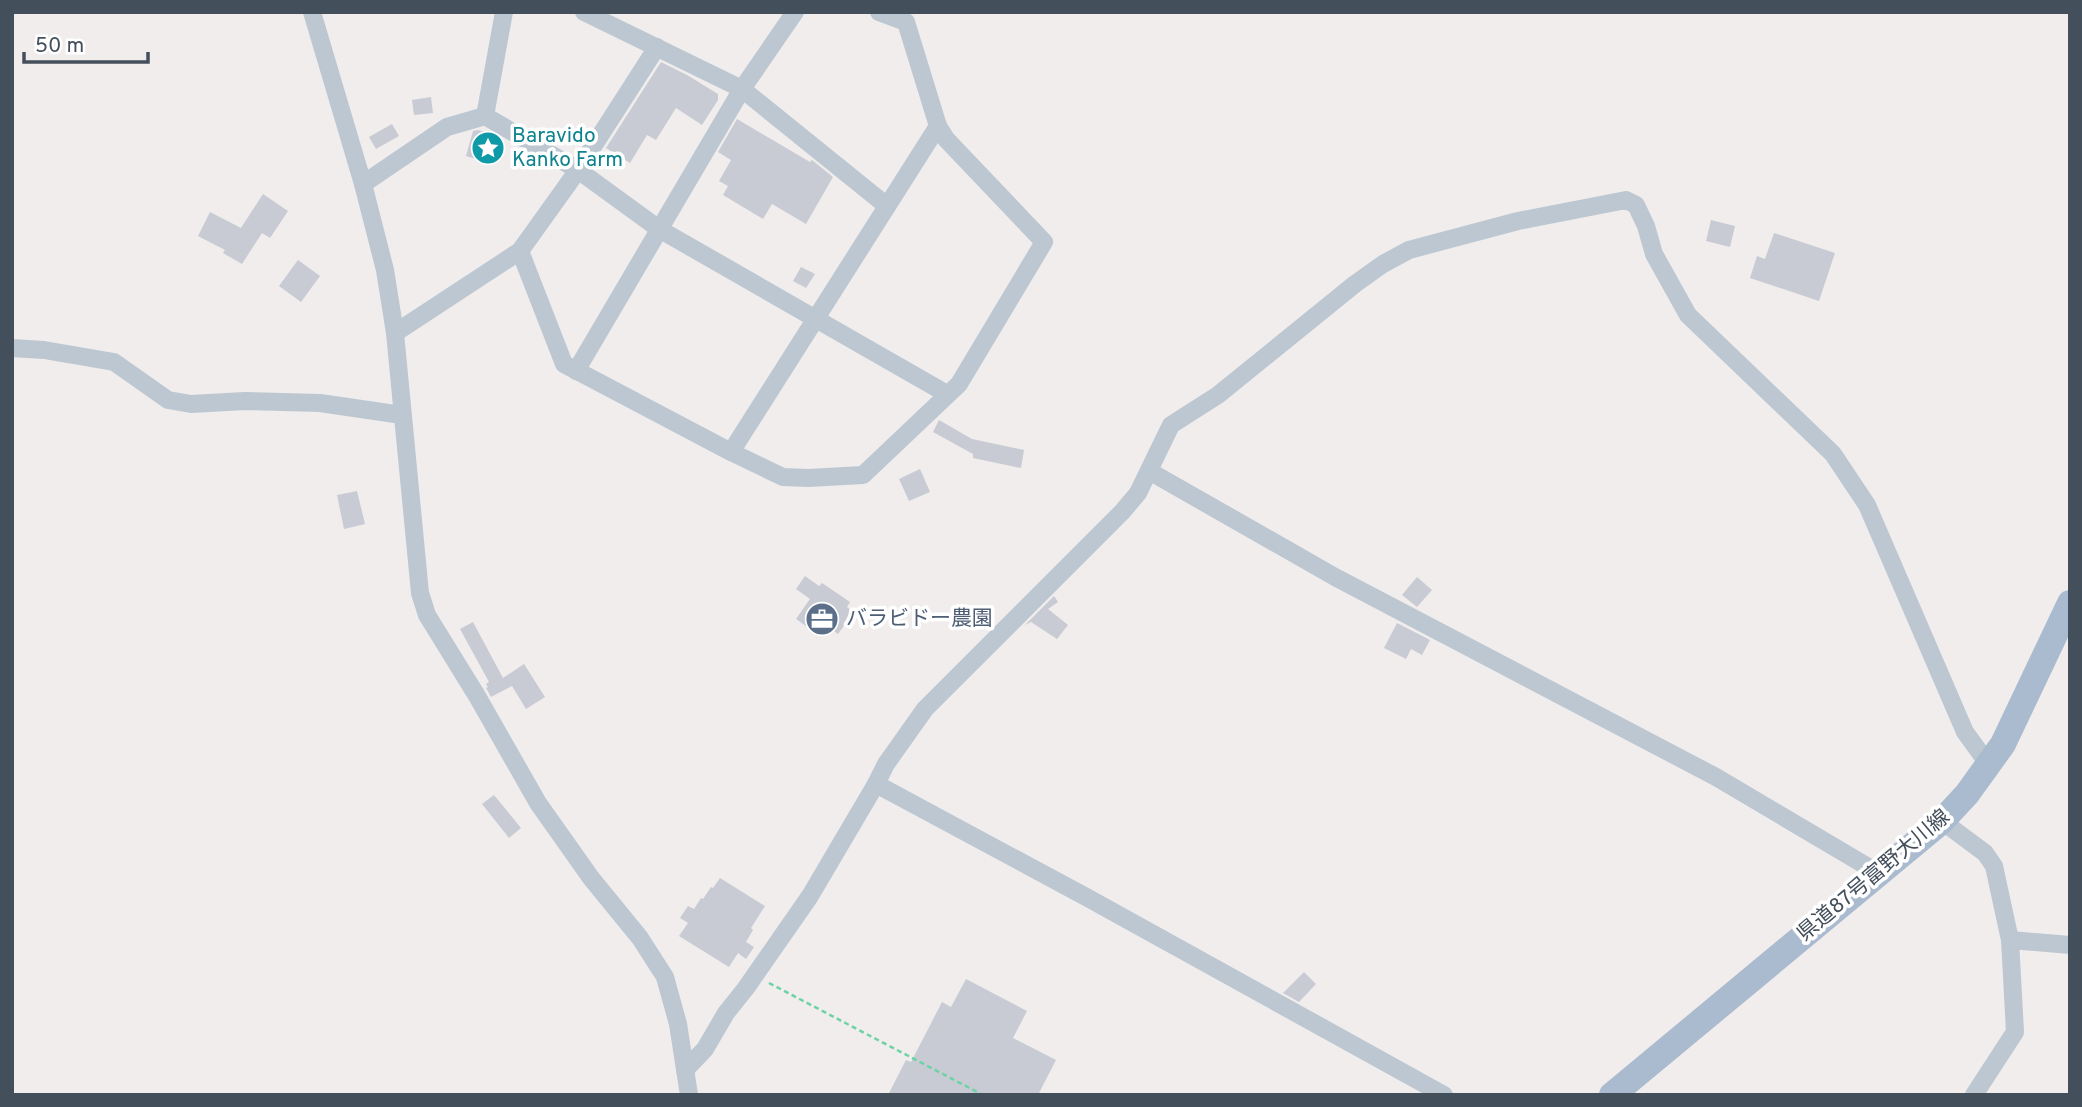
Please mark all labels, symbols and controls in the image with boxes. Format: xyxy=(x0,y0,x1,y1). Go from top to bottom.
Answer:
scale bar xyxy=(24,21,149,65)
text: 50 m xyxy=(35,33,84,60)
place label: Baravido Kanko Farm xyxy=(512,123,623,174)
place icon: Baravido Kanko Farm xyxy=(469,129,507,167)
office icon: バラビドー農園 xyxy=(803,600,841,638)
place label: バラビドー農園 xyxy=(846,606,993,633)
street label: 県道87号富野大川線 xyxy=(1792,804,1956,948)

